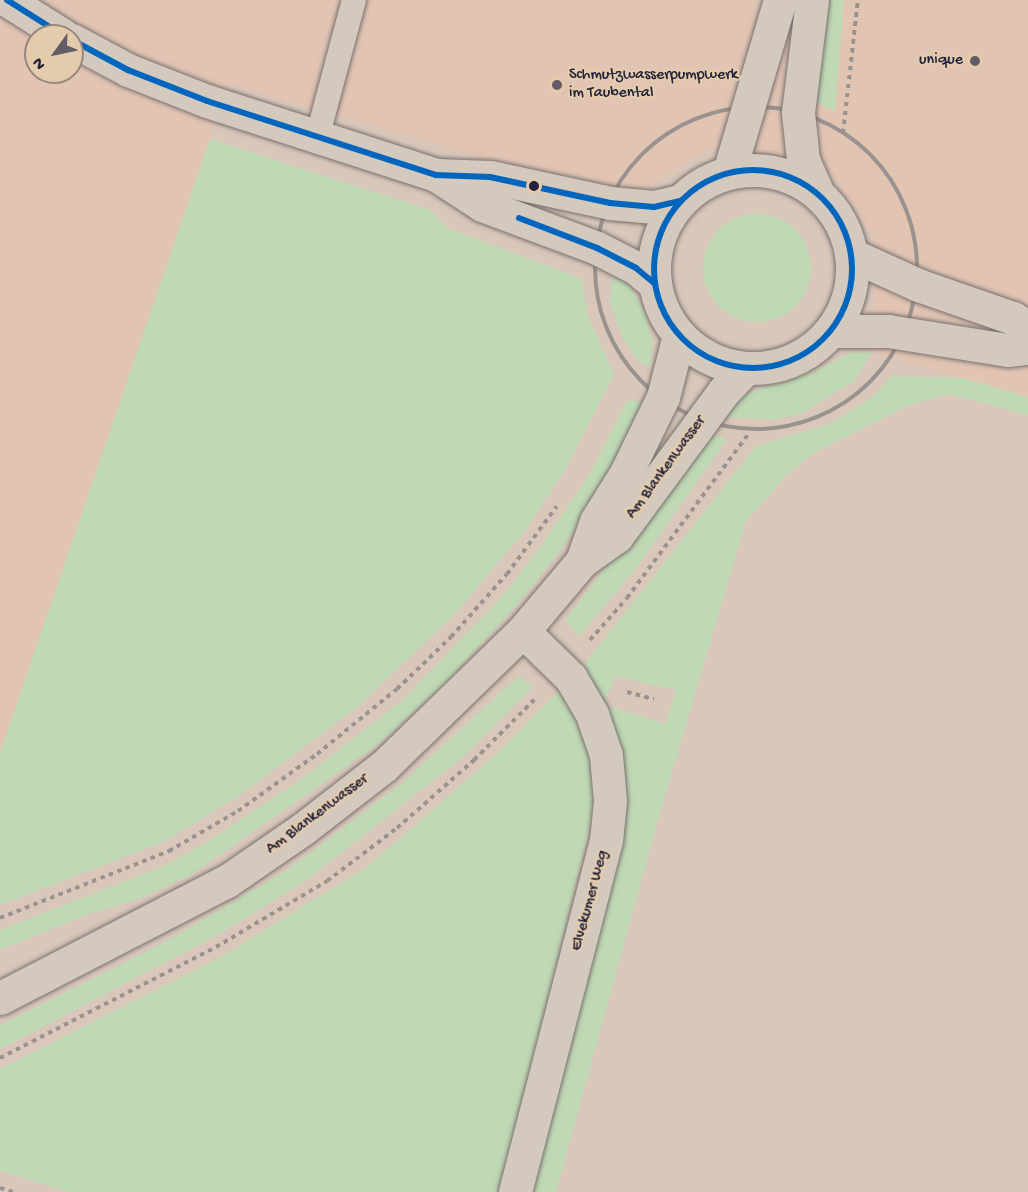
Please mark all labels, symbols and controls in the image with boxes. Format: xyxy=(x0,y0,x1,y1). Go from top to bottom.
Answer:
north arrow xyxy=(24,24,84,84)
place label: unique xyxy=(919,51,963,71)
text: N xyxy=(29,53,51,73)
marker: unique xyxy=(968,54,982,68)
place label: Schmutzwasserpumpwerk im Taubental xyxy=(569,66,738,104)
marker: Schmutzwasserpumpwerk im Taubental xyxy=(550,78,564,92)
unlabelled marker xyxy=(528,180,540,192)
street label: Am Blankenwasser xyxy=(623,413,711,523)
street label: Am Blankenwasser xyxy=(263,770,373,860)
street label: Elvekumer Weg xyxy=(568,849,614,953)

